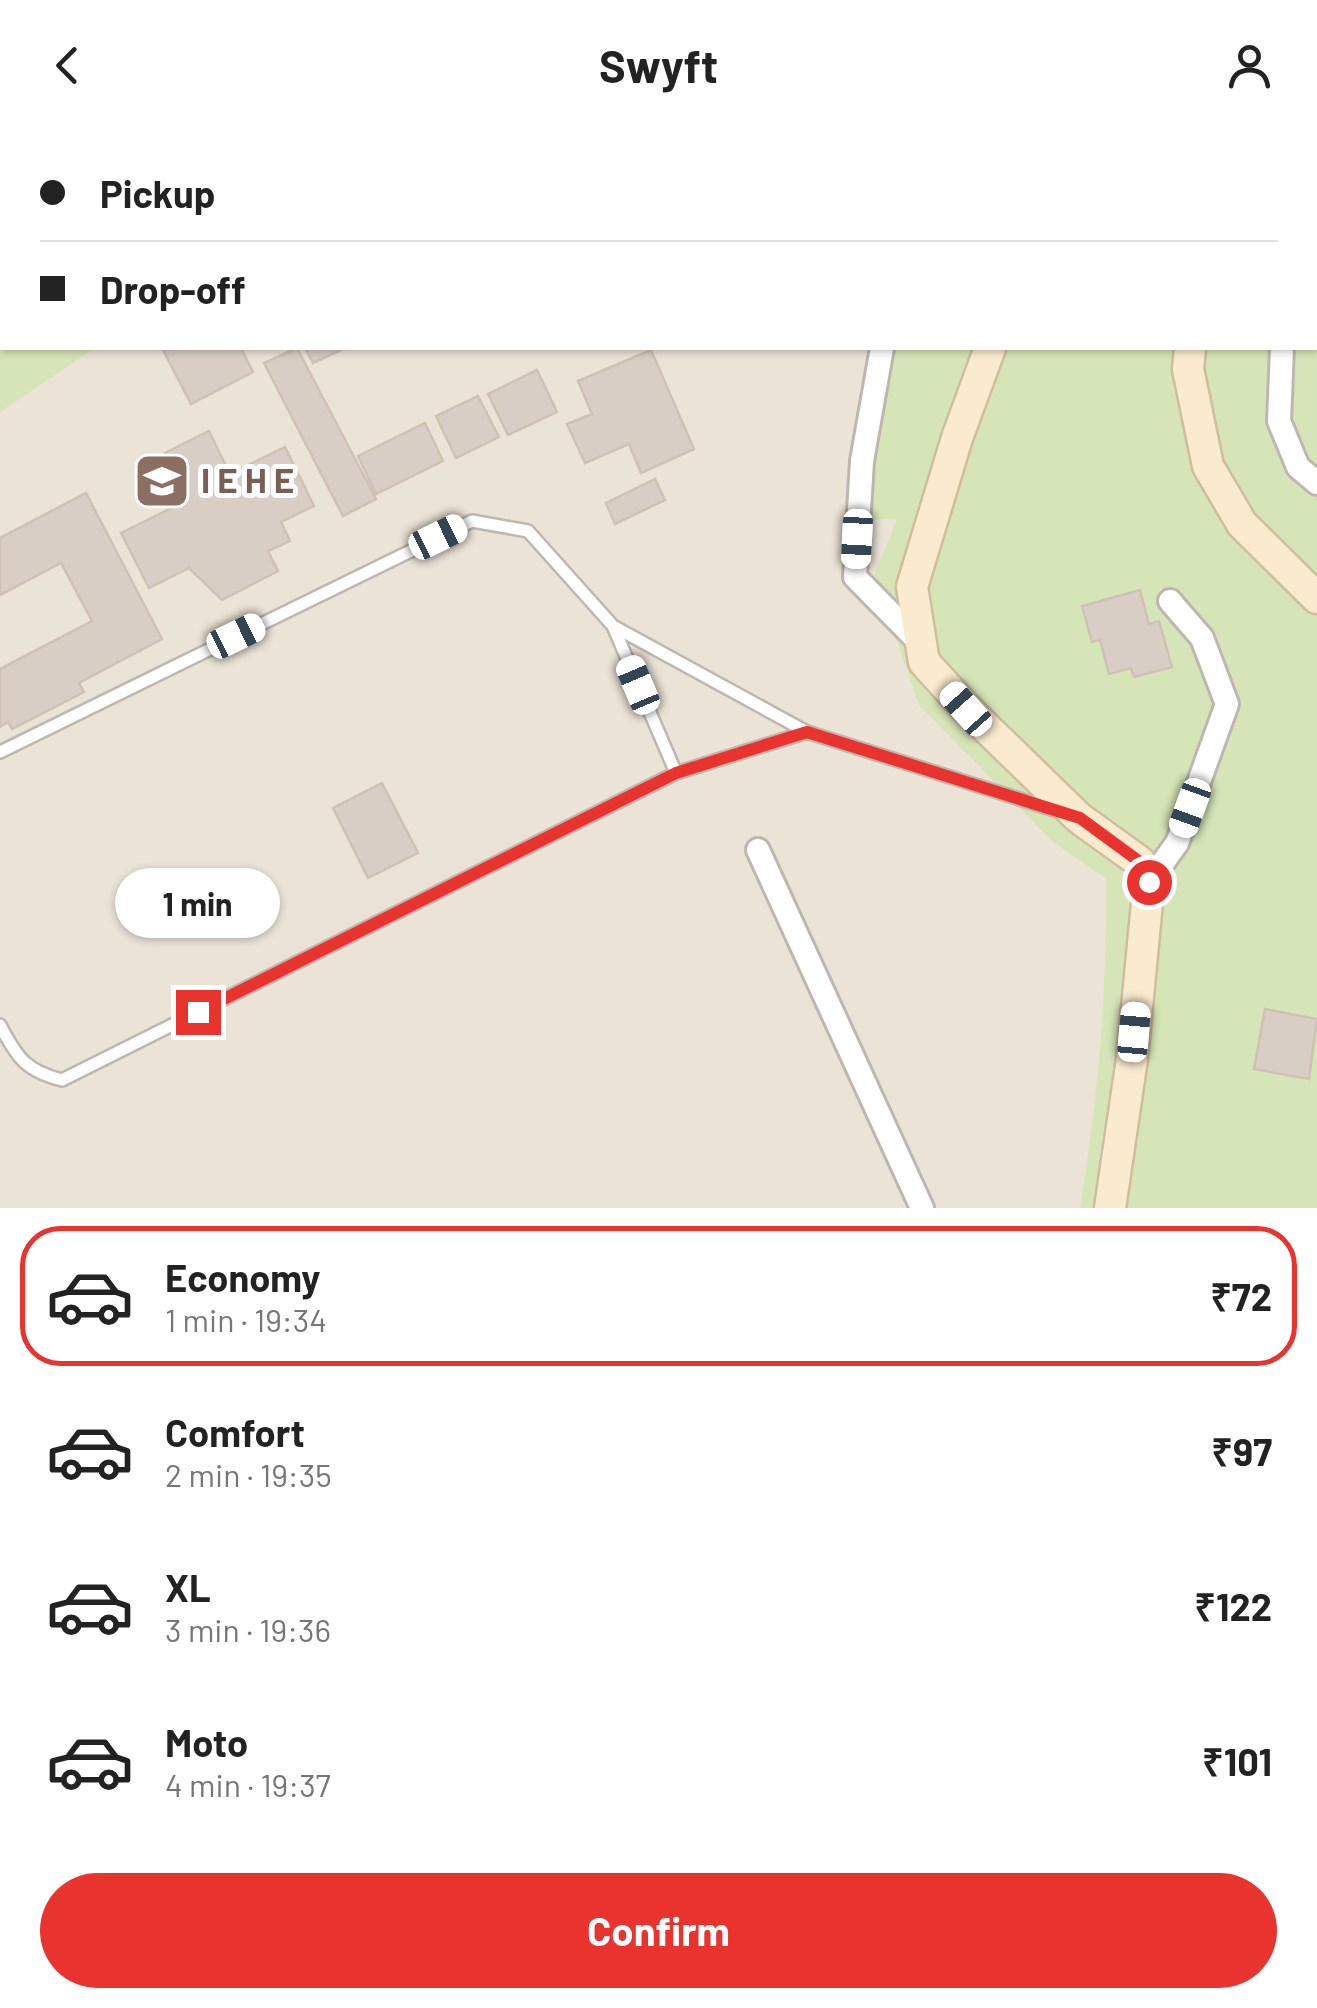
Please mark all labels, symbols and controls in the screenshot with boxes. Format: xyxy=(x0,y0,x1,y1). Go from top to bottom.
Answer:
icon: back xyxy=(40,38,95,93)
text: Swyft xyxy=(599,38,718,92)
icon: person xyxy=(1222,38,1277,93)
text: Pickup xyxy=(100,170,215,216)
text: Drop-off xyxy=(100,266,246,312)
school or university icon: I E H E xyxy=(132,451,192,511)
place label: I E H E xyxy=(201,458,294,500)
car xyxy=(840,508,874,570)
car xyxy=(404,510,472,564)
car xyxy=(202,609,270,663)
car xyxy=(612,652,664,718)
car xyxy=(935,677,997,741)
car xyxy=(1166,775,1214,841)
route start xyxy=(1127,860,1172,905)
callout: 1 min xyxy=(116,867,280,937)
text: 1 min xyxy=(162,884,233,922)
route end xyxy=(176,990,221,1035)
car xyxy=(1116,1001,1152,1063)
icon: car xyxy=(45,1251,135,1341)
text: Economy xyxy=(165,1254,320,1300)
text: ₹72 xyxy=(1210,1273,1272,1319)
text: 1 min · 19:34 xyxy=(165,1300,327,1338)
icon: car xyxy=(45,1406,135,1496)
text: Comfort xyxy=(165,1409,305,1455)
text: ₹97 xyxy=(1211,1428,1272,1474)
text: 2 min · 19:35 xyxy=(165,1455,332,1493)
icon: car xyxy=(45,1561,135,1651)
text: XL xyxy=(165,1564,211,1610)
text: ₹122 xyxy=(1194,1583,1272,1629)
text: 3 min · 19:36 xyxy=(165,1610,331,1648)
icon: car xyxy=(45,1716,135,1806)
text: Moto xyxy=(165,1719,248,1765)
text: ₹101 xyxy=(1202,1738,1272,1784)
text: 4 min · 19:37 xyxy=(165,1765,331,1803)
button: Confirm xyxy=(40,1873,1277,1988)

